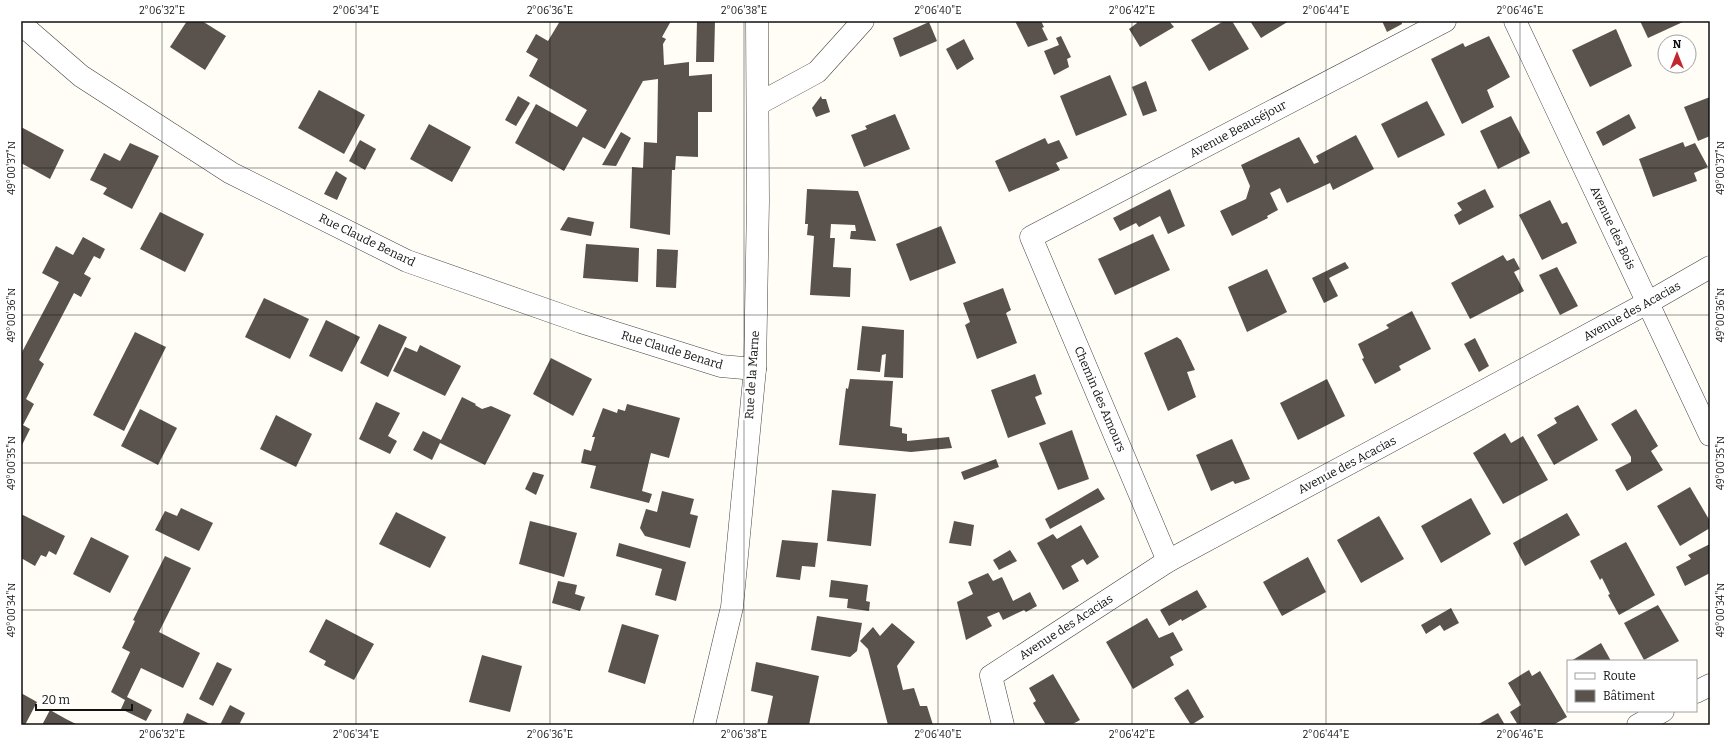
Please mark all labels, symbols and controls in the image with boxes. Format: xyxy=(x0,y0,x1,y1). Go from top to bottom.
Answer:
text: 2°06'32"E xyxy=(139,5,185,17)
text: 2°06'34"E xyxy=(333,5,379,17)
text: 2°06'36"E xyxy=(527,5,573,17)
text: 2°06'38"E xyxy=(721,5,767,17)
text: 2°06'40"E xyxy=(915,5,961,17)
text: 2°06'42"E xyxy=(1109,5,1155,17)
text: 2°06'44"E xyxy=(1303,5,1349,17)
text: 2°06'46"E xyxy=(1497,5,1543,17)
north arrow xyxy=(1657,34,1697,74)
text: N xyxy=(1673,38,1682,51)
street label: Avenue Beauséjour xyxy=(1187,97,1289,160)
text: 49°00'37"N xyxy=(6,141,18,195)
text: 49°00'37"N xyxy=(1715,141,1727,195)
street label: Avenue des Bois xyxy=(1588,184,1639,272)
street label: Rue Claude Benard xyxy=(317,211,417,269)
street label: Avenue des Acacias xyxy=(1581,278,1683,344)
text: 49°00'36"N xyxy=(6,288,18,342)
text: 49°00'36"N xyxy=(1715,288,1727,342)
street label: Rue Claude Benard xyxy=(620,328,724,372)
street label: Rue de la Marne xyxy=(742,330,762,420)
street label: Chemin des Amours xyxy=(1071,344,1129,454)
street label: Avenue des Acacias xyxy=(1296,433,1399,497)
text: 49°00'35"N xyxy=(6,436,18,490)
text: 49°00'35"N xyxy=(1715,436,1727,490)
text: 49°00'34"N xyxy=(6,583,18,637)
text: 49°00'34"N xyxy=(1715,583,1727,637)
street label: Avenue des Acacias xyxy=(1017,591,1116,663)
legend xyxy=(1567,660,1697,712)
text: Route xyxy=(1603,669,1636,683)
scale bar xyxy=(36,686,132,712)
text: Bâtiment xyxy=(1603,689,1656,703)
text: 20 m xyxy=(42,693,71,707)
text: 2°06'32"E xyxy=(139,729,185,741)
text: 2°06'34"E xyxy=(333,729,379,741)
text: 2°06'36"E xyxy=(527,729,573,741)
text: 2°06'38"E xyxy=(721,729,767,741)
text: 2°06'40"E xyxy=(915,729,961,741)
text: 2°06'42"E xyxy=(1109,729,1155,741)
text: 2°06'44"E xyxy=(1303,729,1349,741)
text: 2°06'46"E xyxy=(1497,729,1543,741)

